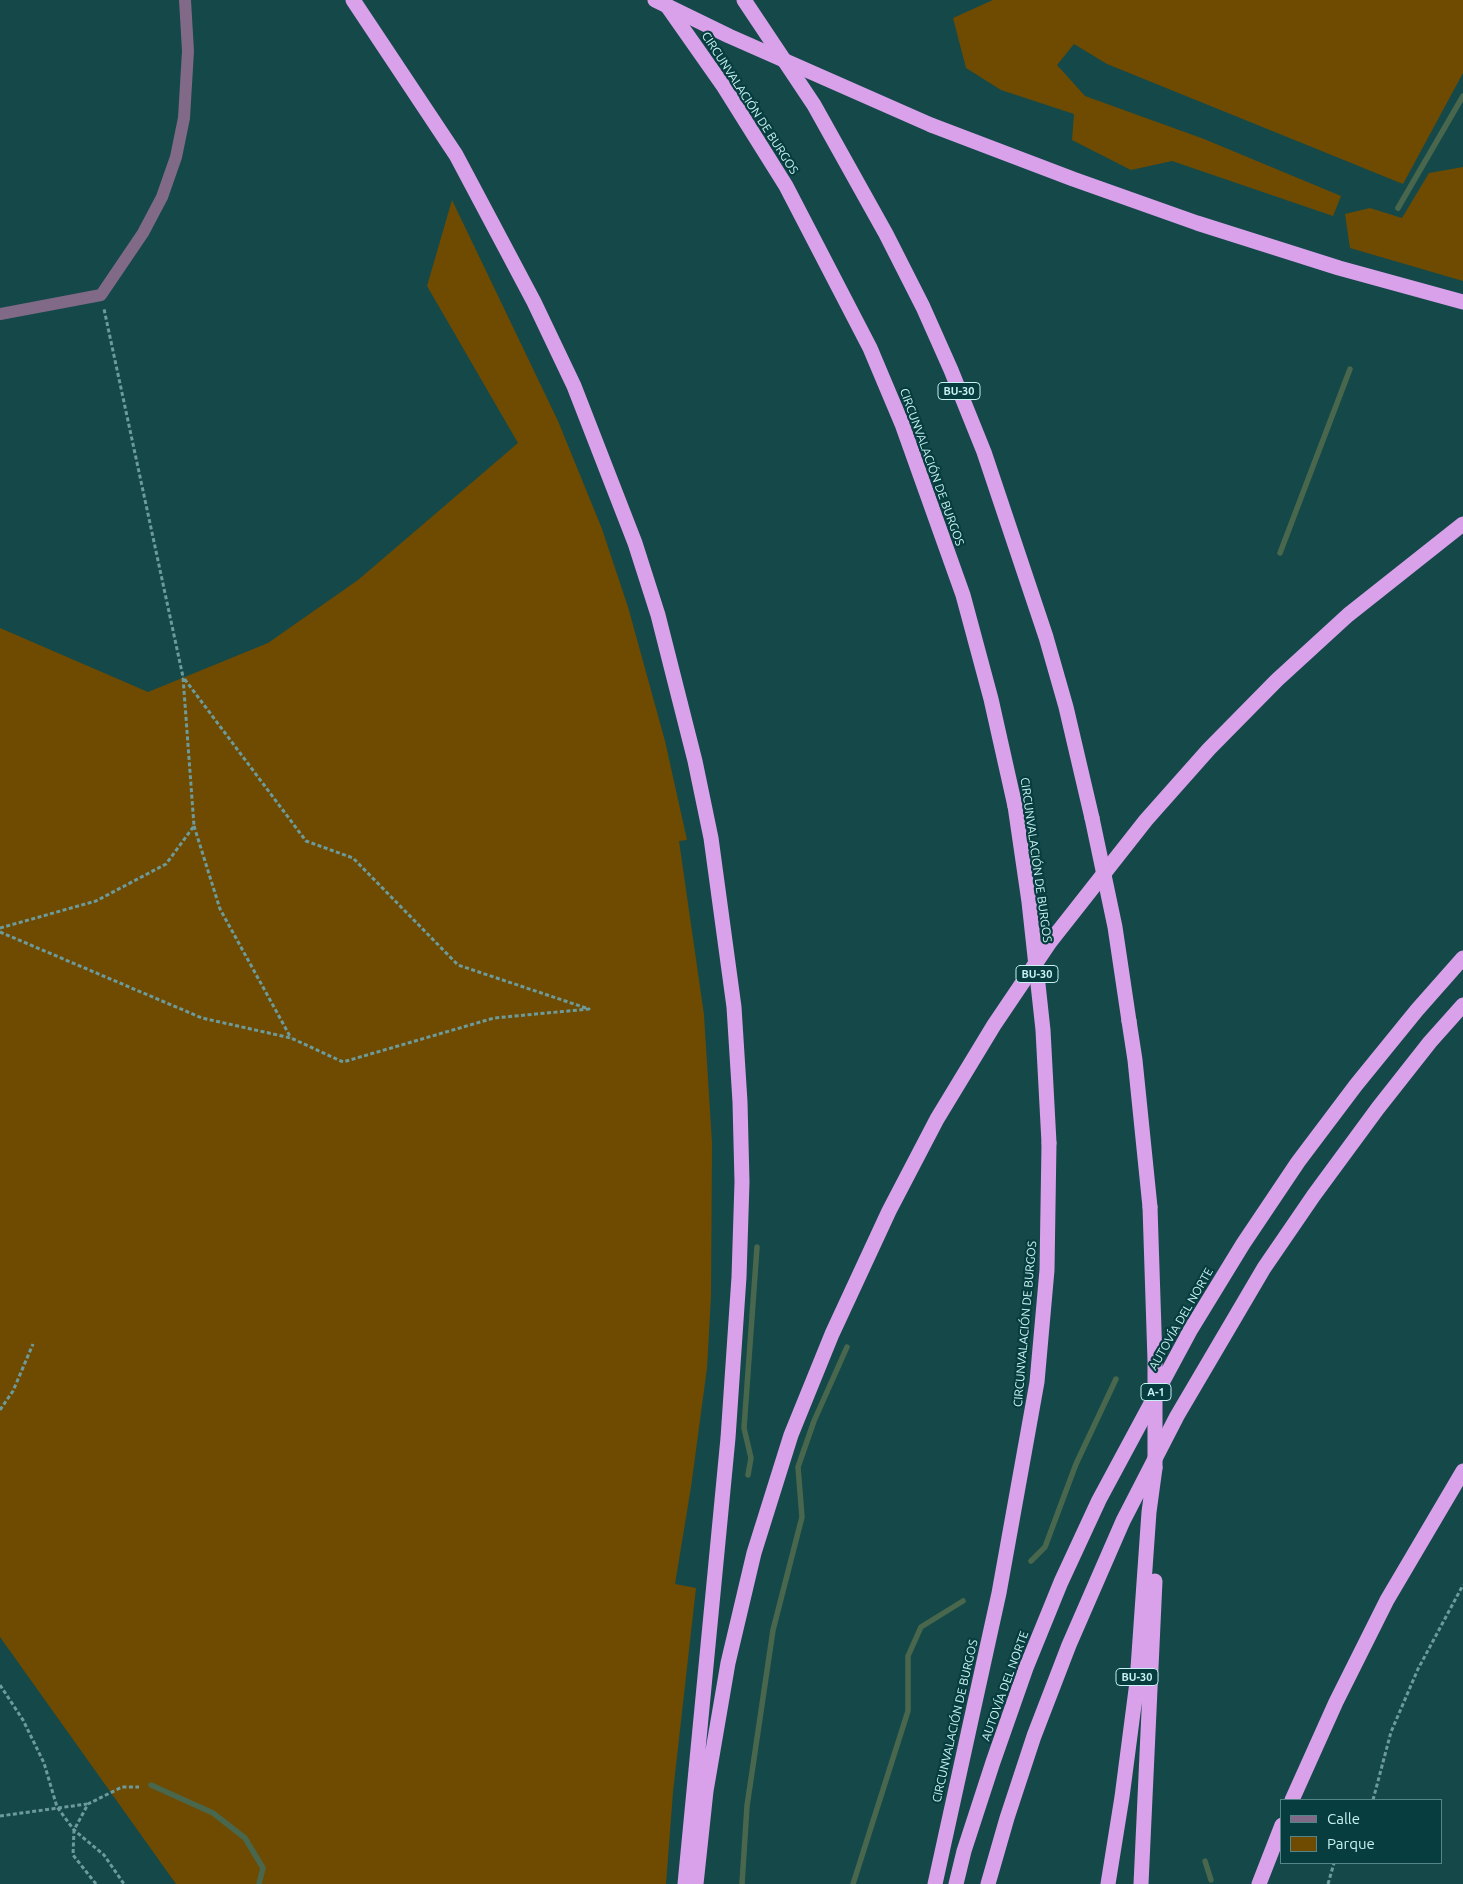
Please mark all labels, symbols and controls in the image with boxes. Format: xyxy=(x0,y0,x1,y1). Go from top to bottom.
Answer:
street label: CIRCUNVALACIÓN DE BURGOS xyxy=(699,29,801,177)
road number: BU-30 xyxy=(938,382,980,400)
street label: CIRCUNVALACIÓN DE BURGOS xyxy=(897,386,967,548)
street label: CIRCUNVALACIÓN DE BURGOS xyxy=(1017,776,1055,944)
road number: BU-30 xyxy=(1016,966,1058,982)
street label: CIRCUNVALACIÓN DE BURGOS xyxy=(1011,1240,1039,1408)
street label: AUTOVÍA DEL NORTE xyxy=(1146,1265,1216,1373)
road number: A-1 xyxy=(1141,1384,1171,1400)
street label: AUTOVÍA DEL NORTE xyxy=(978,1629,1032,1743)
street label: CIRCUNVALACIÓN DE BURGOS xyxy=(929,1638,981,1804)
road number: BU-30 xyxy=(1116,1668,1158,1685)
legend xyxy=(1280,1799,1443,1864)
text: Calle xyxy=(1327,1810,1360,1827)
text: Parque xyxy=(1327,1835,1375,1852)

